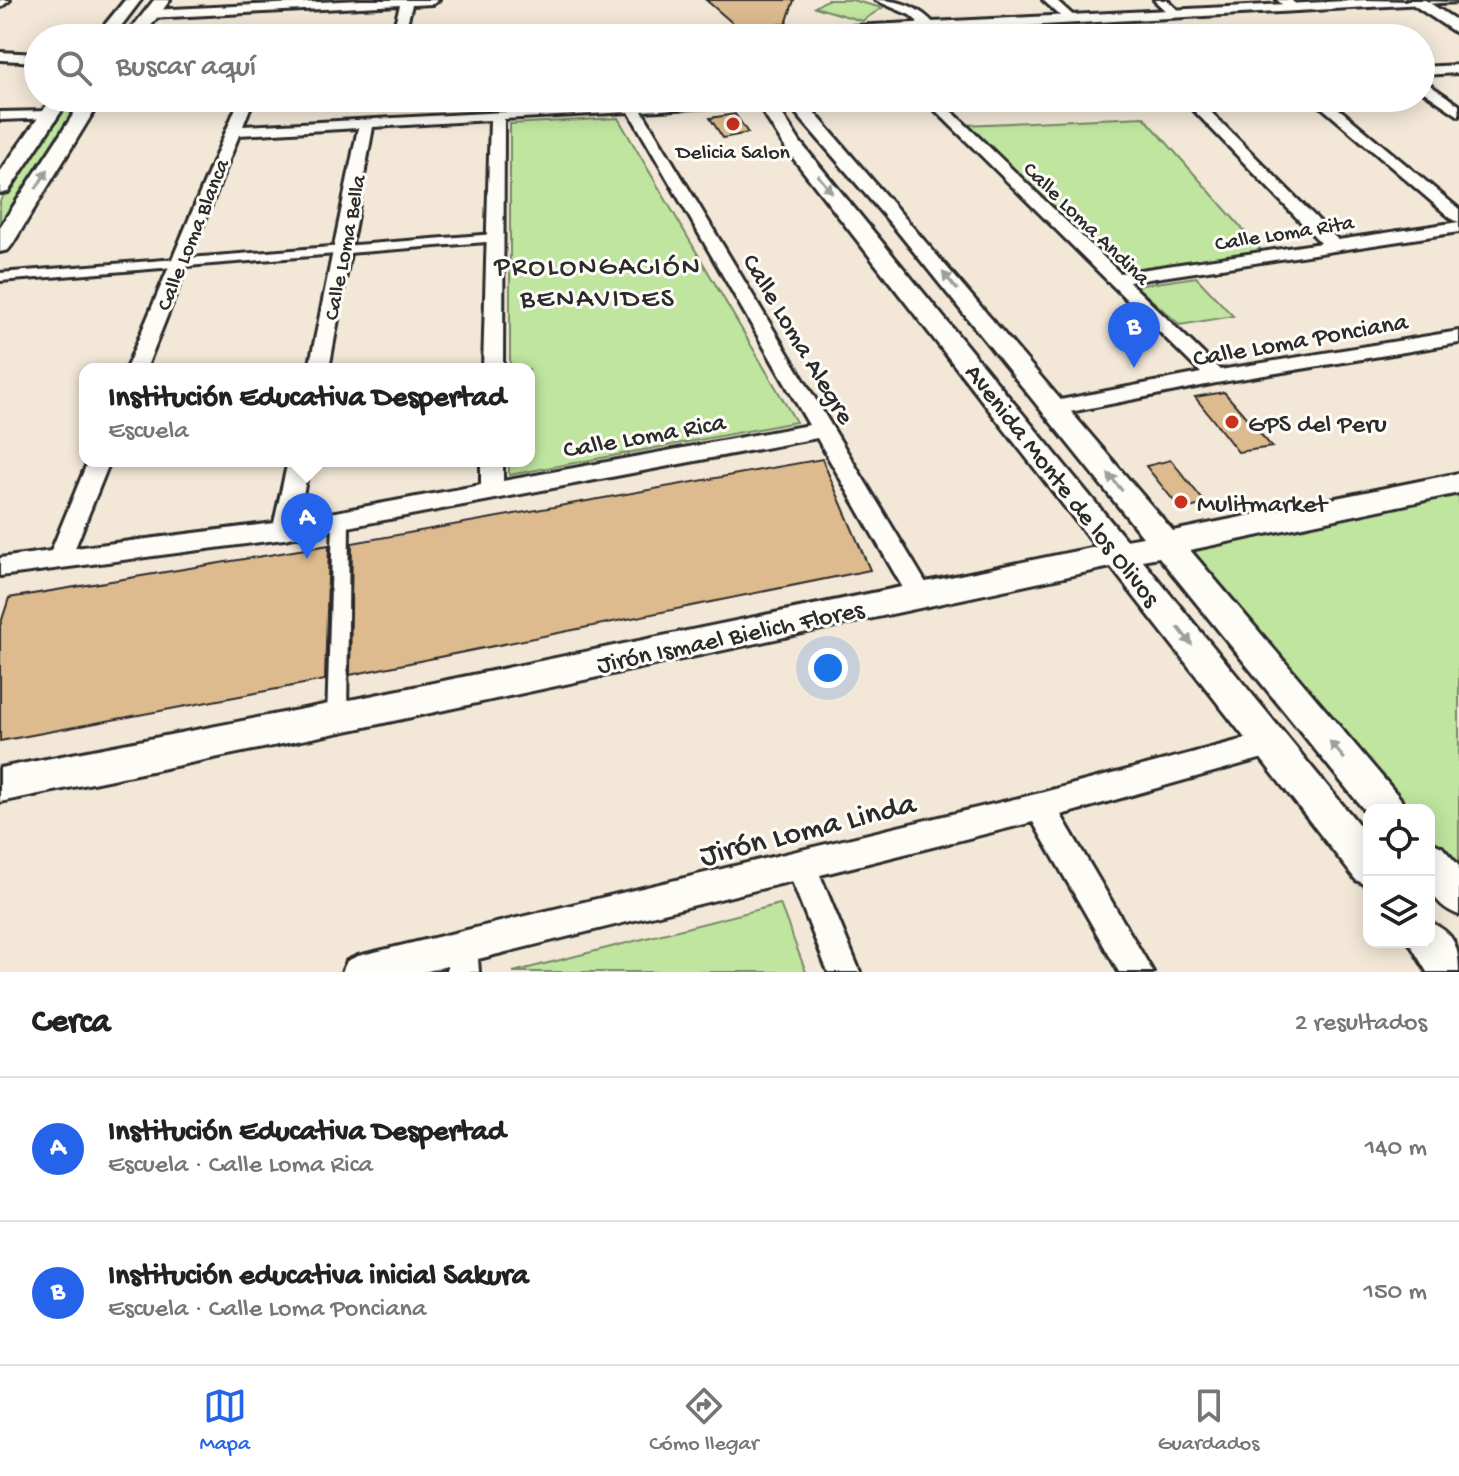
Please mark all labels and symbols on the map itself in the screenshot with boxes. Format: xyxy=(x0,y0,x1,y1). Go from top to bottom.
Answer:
marker: Delicia Salon xyxy=(724,115,742,133)
place label: Delicia Salon xyxy=(674,141,791,167)
street label: Calle Loma Blanca xyxy=(152,155,237,315)
street label: Calle Loma Andina xyxy=(1016,158,1155,293)
one-way arrow xyxy=(34,168,48,190)
street label: Calle Loma Bella xyxy=(320,172,374,323)
one-way arrow xyxy=(816,174,833,194)
street label: Calle Loma Rita xyxy=(1213,211,1357,259)
street label: Calle Loma Alegre xyxy=(733,249,860,432)
district label: PROLONGACIÓN BENAVIDES xyxy=(493,252,702,317)
one-way arrow xyxy=(942,272,959,292)
pin: B xyxy=(1108,302,1160,368)
street label: Calle Loma Ponciana xyxy=(1191,308,1412,377)
street label: Avenida Monte de los Olivos xyxy=(956,359,1166,615)
street label: Calle Loma Rica xyxy=(561,409,730,468)
place label: GPS del Peru xyxy=(1248,411,1387,442)
marker: GPS del Peru xyxy=(1223,413,1241,431)
one-way arrow xyxy=(1108,472,1124,492)
place label: Mulitmarket xyxy=(1197,491,1329,522)
pin: A xyxy=(281,493,333,559)
marker: Mulitmarket xyxy=(1172,493,1190,511)
street label: Jirón Ismael Bielich Flores xyxy=(595,596,869,683)
one-way arrow xyxy=(1177,626,1193,646)
your location xyxy=(808,648,848,688)
one-way arrow xyxy=(1329,740,1346,760)
street label: Jirón Loma Linda xyxy=(696,786,921,877)

